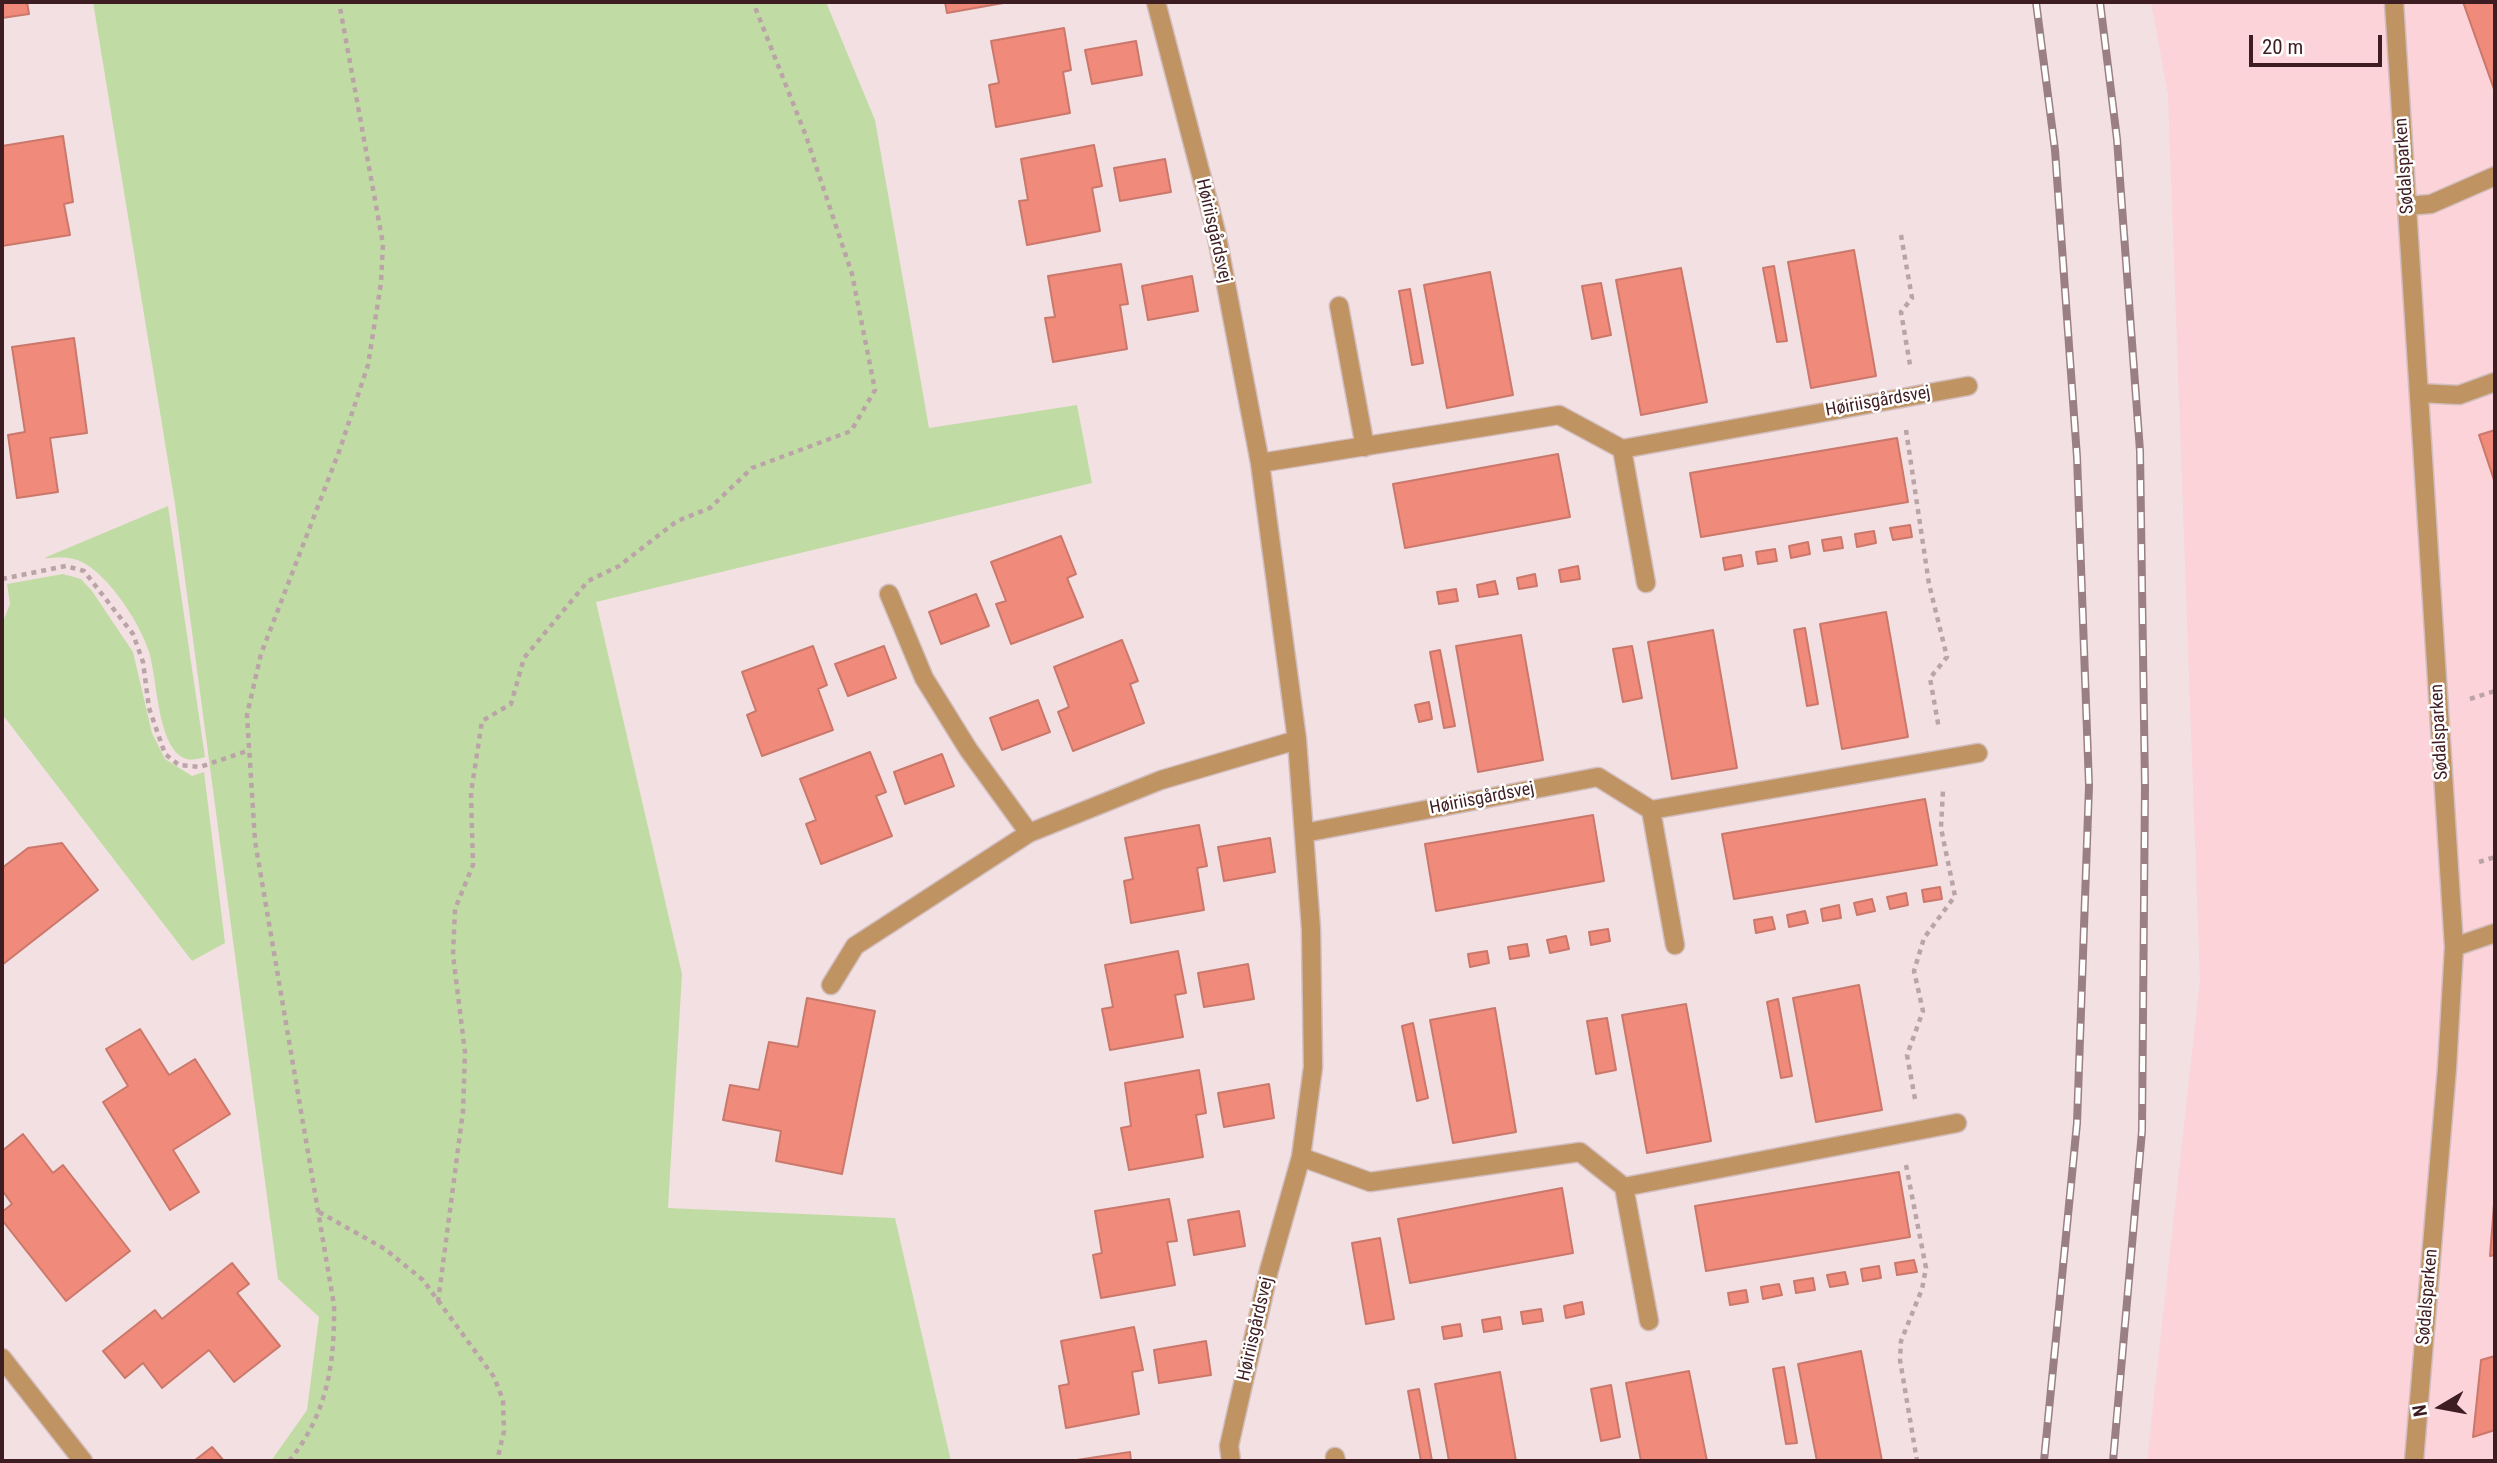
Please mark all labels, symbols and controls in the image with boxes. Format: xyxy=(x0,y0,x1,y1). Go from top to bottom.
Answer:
scale bar xyxy=(2252,21,2385,65)
text: 20 m xyxy=(2262,35,2303,59)
street label: Sødalsparken xyxy=(2391,117,2419,215)
street label: Høiriisgårdsvej xyxy=(1191,177,1235,285)
street label: Høiriisgårdsvej xyxy=(1824,382,1932,422)
street label: Sødalsparken xyxy=(2427,683,2453,781)
street label: Høiriisgårdsvej xyxy=(1428,778,1536,820)
street label: Sødalsparken xyxy=(2413,1248,2443,1346)
street label: Høiriisgårdsvej xyxy=(1234,1275,1278,1383)
north arrow xyxy=(2406,1372,2476,1442)
text: N xyxy=(2407,1403,2432,1418)

